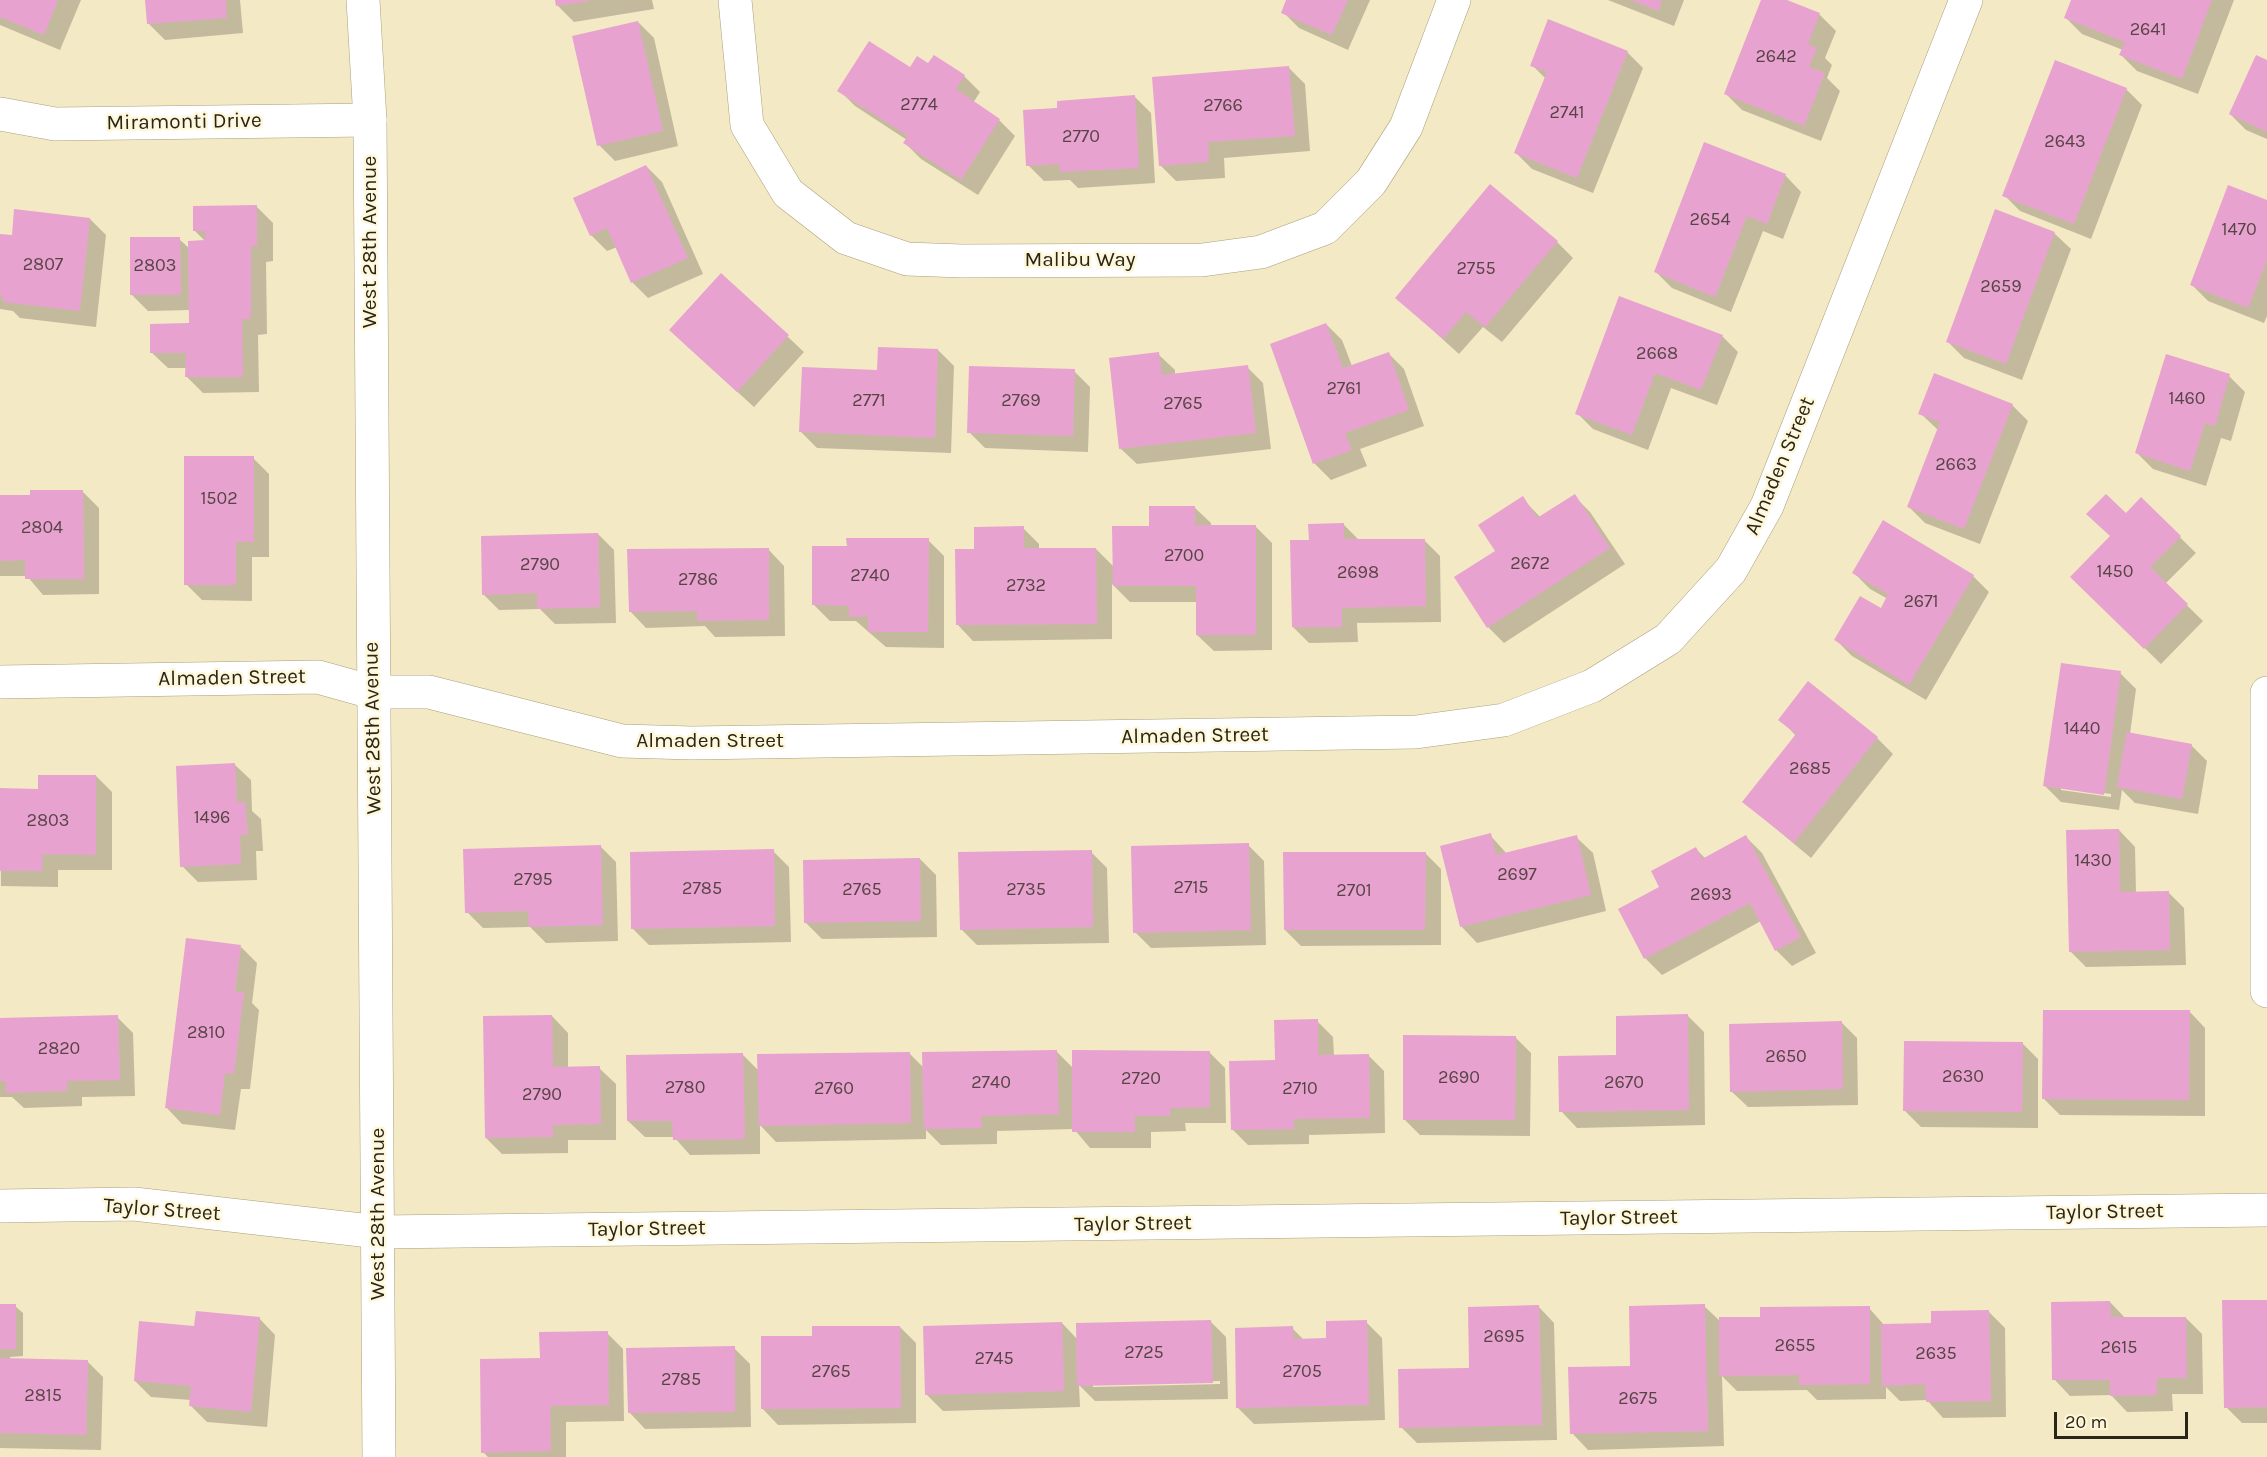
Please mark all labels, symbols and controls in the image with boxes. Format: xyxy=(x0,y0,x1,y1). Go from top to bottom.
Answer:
house number: 2641 xyxy=(2130,19,2166,41)
house number: 2642 xyxy=(1755,46,1797,68)
house number: 2774 xyxy=(900,94,938,116)
house number: 2766 xyxy=(1203,95,1243,117)
house number: 2741 xyxy=(1550,102,1584,124)
street label: Miramonti Drive xyxy=(106,108,262,136)
house number: 2770 xyxy=(1062,126,1100,148)
house number: 2643 xyxy=(2044,131,2086,153)
street label: West 28th Avenue xyxy=(357,156,383,328)
house number: 2654 xyxy=(1690,209,1730,231)
house number: 1470 xyxy=(2221,219,2257,241)
street label: Malibu Way xyxy=(1024,247,1136,273)
house number: 2807 xyxy=(23,254,63,276)
house number: 2803 xyxy=(134,255,176,277)
house number: 2755 xyxy=(1456,258,1496,280)
house number: 2659 xyxy=(1980,276,2022,298)
house number: 2668 xyxy=(1636,343,1678,365)
house number: 2761 xyxy=(1326,378,1362,400)
house number: 1460 xyxy=(2169,388,2205,410)
house number: 2771 xyxy=(852,390,886,412)
house number: 2769 xyxy=(1001,390,1041,412)
house number: 2765 xyxy=(1163,393,1203,415)
street label: Almaden Street xyxy=(1740,393,1820,539)
house number: 2663 xyxy=(1935,454,1977,476)
house number: 1502 xyxy=(200,488,238,510)
house number: 2804 xyxy=(21,517,63,539)
house number: 2700 xyxy=(1164,545,1204,567)
house number: 2672 xyxy=(1510,553,1550,575)
house number: 2790 xyxy=(520,554,560,576)
house number: 1450 xyxy=(2097,561,2133,583)
house number: 2698 xyxy=(1337,562,1379,584)
house number: 2740 xyxy=(850,565,890,587)
house number: 2786 xyxy=(678,569,718,591)
house number: 2732 xyxy=(1006,575,1046,597)
house number: 2671 xyxy=(1903,591,1939,613)
street label: West 28th Avenue xyxy=(359,642,387,814)
street label: Almaden Street xyxy=(158,664,306,692)
house number: 1440 xyxy=(2064,718,2100,740)
street label: Almaden Street xyxy=(1121,722,1269,750)
street label: Almaden Street xyxy=(636,728,784,754)
house number: 2685 xyxy=(1789,758,1831,780)
house number: 1496 xyxy=(194,807,230,829)
house number: 2803 xyxy=(27,810,69,832)
house number: 1430 xyxy=(2074,850,2112,872)
house number: 2697 xyxy=(1497,864,1537,886)
house number: 2795 xyxy=(513,869,553,891)
house number: 2715 xyxy=(1174,877,1208,899)
house number: 2785 xyxy=(682,878,722,900)
house number: 2765 xyxy=(842,879,882,901)
house number: 2735 xyxy=(1006,879,1046,901)
house number: 2701 xyxy=(1336,880,1372,902)
house number: 2693 xyxy=(1690,884,1732,906)
house number: 2810 xyxy=(187,1022,225,1044)
house number: 2820 xyxy=(38,1038,80,1060)
house number: 2650 xyxy=(1765,1046,1807,1068)
house number: 2630 xyxy=(1942,1066,1984,1088)
house number: 2690 xyxy=(1438,1067,1480,1089)
house number: 2720 xyxy=(1121,1068,1161,1090)
house number: 2740 xyxy=(971,1072,1011,1094)
house number: 2670 xyxy=(1604,1072,1644,1094)
house number: 2780 xyxy=(665,1077,705,1099)
house number: 2760 xyxy=(814,1078,854,1100)
house number: 2710 xyxy=(1282,1078,1318,1100)
house number: 2790 xyxy=(522,1084,562,1106)
street label: West 28th Avenue xyxy=(365,1128,391,1300)
street label: Taylor Street xyxy=(102,1193,222,1227)
street label: Taylor Street xyxy=(2046,1198,2164,1226)
street label: Taylor Street xyxy=(1560,1204,1678,1232)
street label: Taylor Street xyxy=(1074,1210,1192,1238)
street label: Taylor Street xyxy=(588,1215,706,1243)
house number: 2695 xyxy=(1483,1326,1525,1348)
house number: 2655 xyxy=(1774,1335,1816,1357)
house number: 2615 xyxy=(2101,1337,2137,1359)
house number: 2725 xyxy=(1124,1342,1164,1364)
house number: 2635 xyxy=(1915,1343,1957,1365)
house number: 2745 xyxy=(974,1348,1014,1370)
house number: 2765 xyxy=(811,1361,851,1383)
house number: 2705 xyxy=(1282,1361,1322,1383)
house number: 2785 xyxy=(661,1369,701,1391)
house number: 2815 xyxy=(24,1385,62,1407)
house number: 2675 xyxy=(1618,1388,1658,1410)
scale bar xyxy=(2057,1400,2190,1438)
text: 20 m xyxy=(2065,1411,2107,1433)

